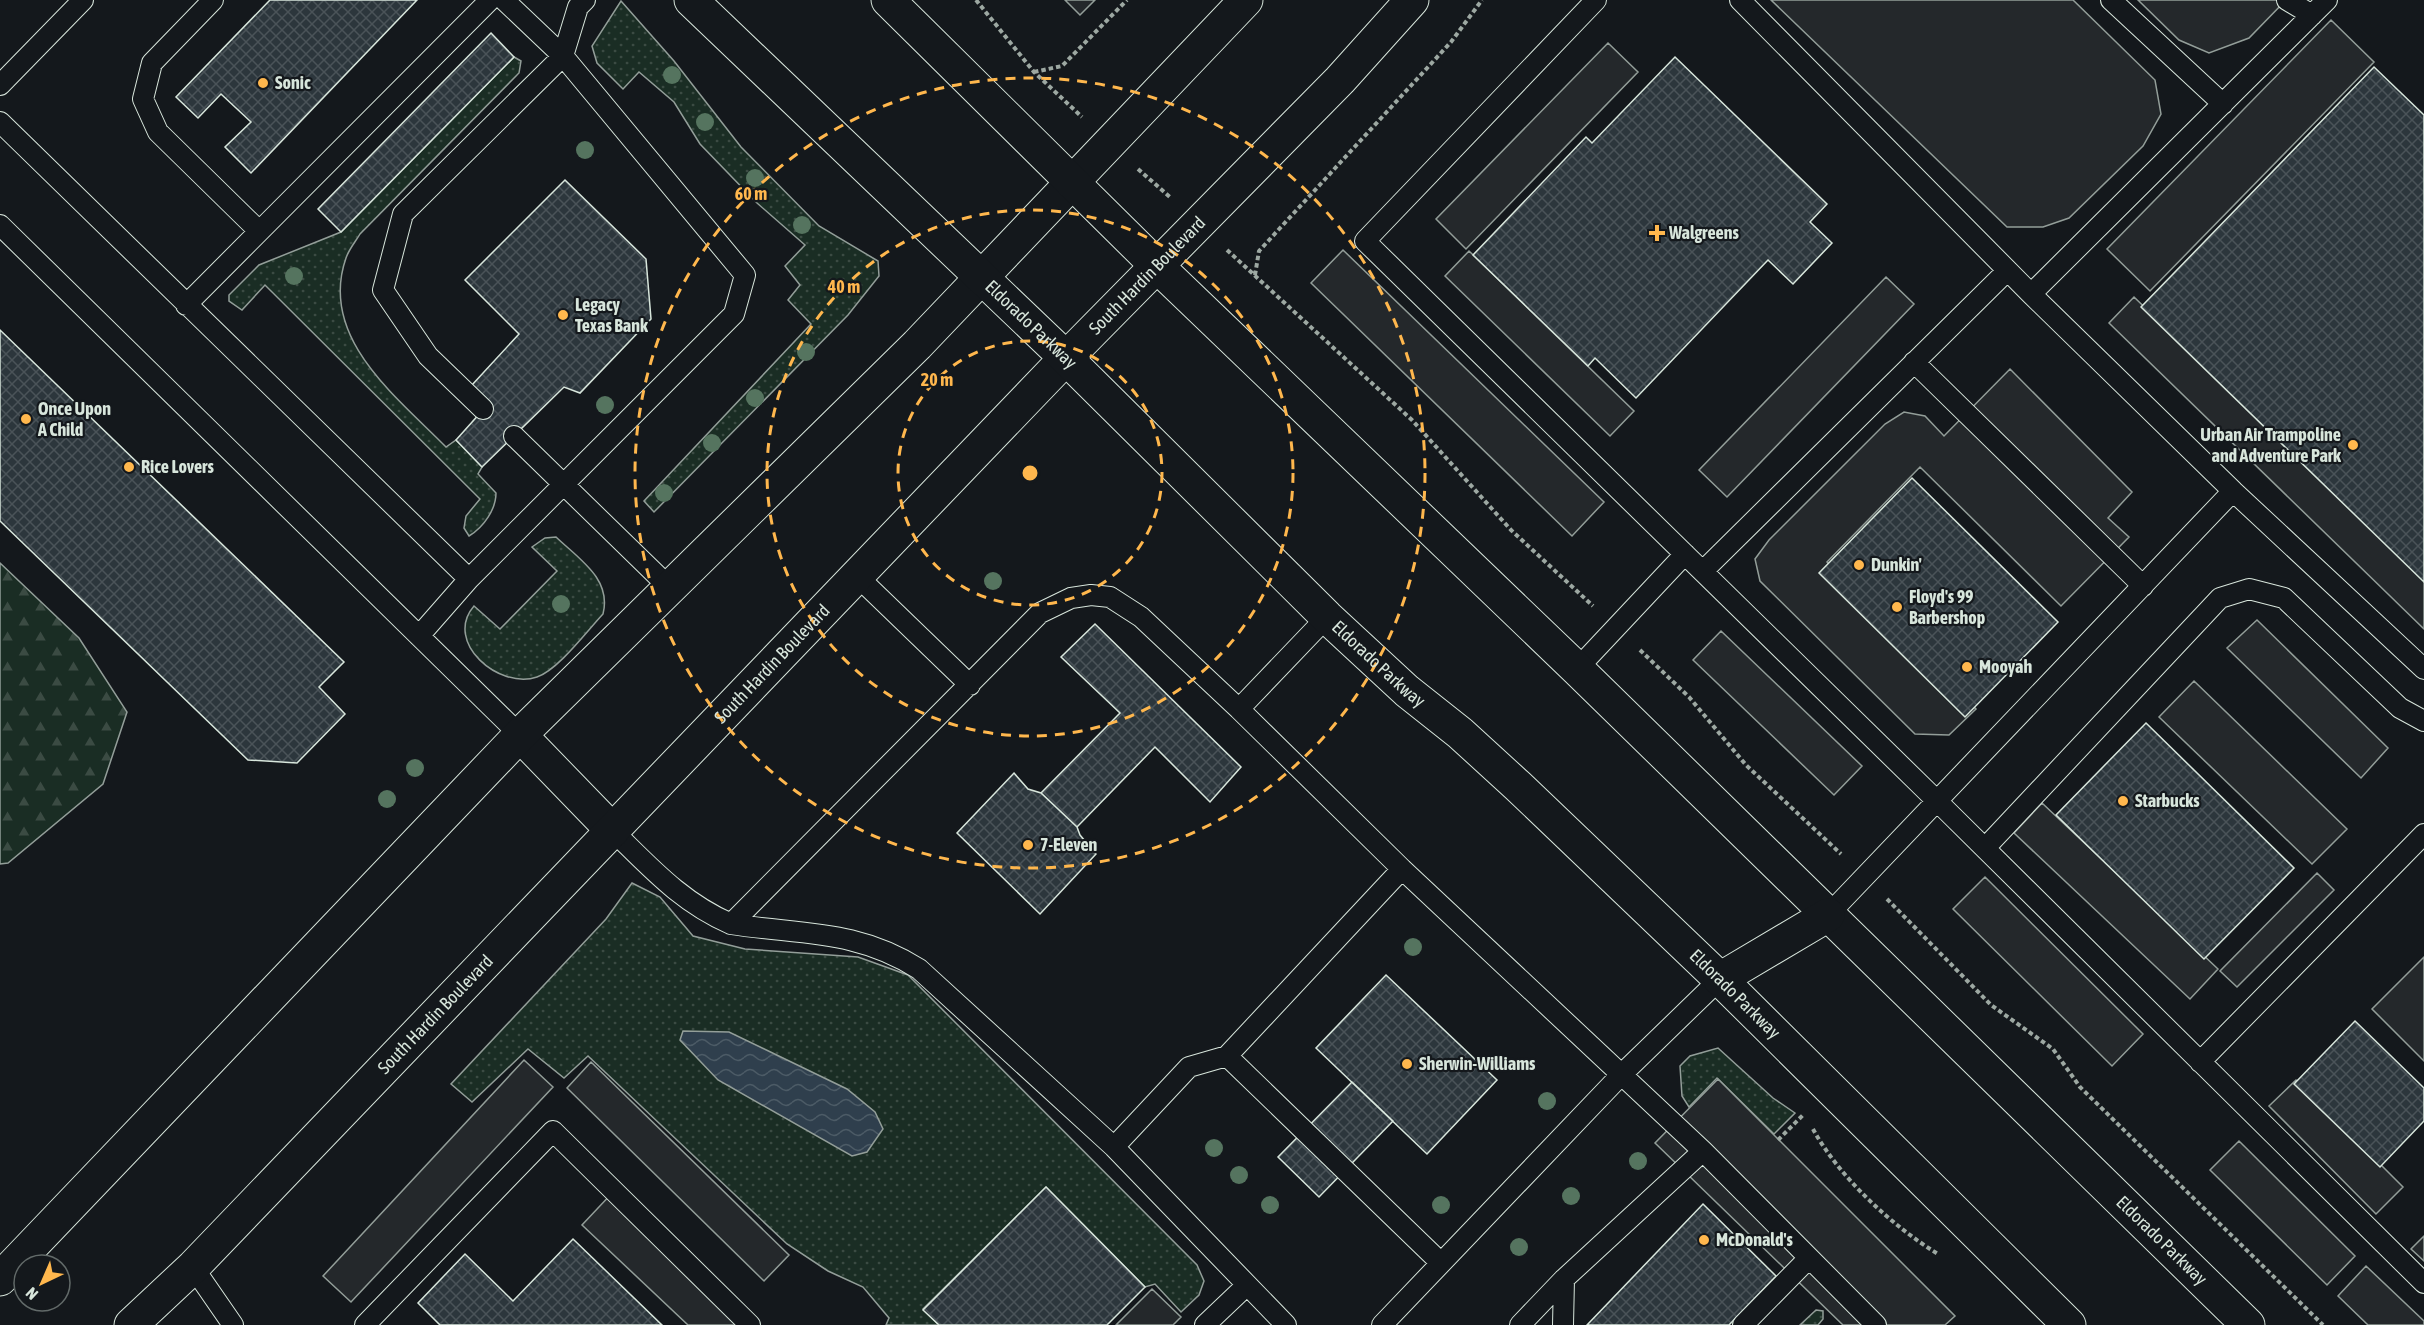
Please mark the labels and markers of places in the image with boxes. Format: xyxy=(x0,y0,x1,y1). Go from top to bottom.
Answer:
place label: Sonic xyxy=(275,72,311,93)
marker: Sonic xyxy=(256,76,270,90)
place label: Walgreens xyxy=(1668,222,1739,243)
marker: Walgreens xyxy=(1650,226,1664,240)
place label: Legacy Texas Bank xyxy=(575,294,649,336)
marker: Legacy Texas Bank xyxy=(556,308,570,322)
place label: Once Upon A Child xyxy=(37,398,111,440)
marker: Once Upon A Child xyxy=(19,412,33,426)
place label: Urban Air Trampoline and Adventure Park xyxy=(2200,424,2342,466)
marker: Urban Air Trampoline and Adventure Park xyxy=(2346,438,2360,452)
place label: Rice Lovers xyxy=(141,456,214,477)
marker: Rice Lovers xyxy=(122,460,136,474)
centre of rings xyxy=(1020,463,1040,483)
place label: Dunkin' xyxy=(1871,554,1922,575)
marker: Dunkin' xyxy=(1852,558,1866,572)
place label: Floyd's 99 Barbershop xyxy=(1909,586,1985,628)
marker: Floyd's 99 Barbershop xyxy=(1890,600,1904,614)
place label: Mooyah xyxy=(1979,656,2032,677)
marker: Mooyah xyxy=(1960,660,1974,674)
place label: Starbucks xyxy=(2135,790,2200,811)
marker: Starbucks xyxy=(2116,794,2130,808)
place label: 7-Eleven xyxy=(1040,834,1098,855)
marker: 7-Eleven xyxy=(1021,838,1035,852)
place label: Sherwin-Williams xyxy=(1419,1053,1536,1074)
marker: Sherwin-Williams xyxy=(1400,1057,1414,1071)
place label: McDonald's xyxy=(1716,1229,1793,1250)
marker: McDonald's xyxy=(1697,1233,1711,1247)

